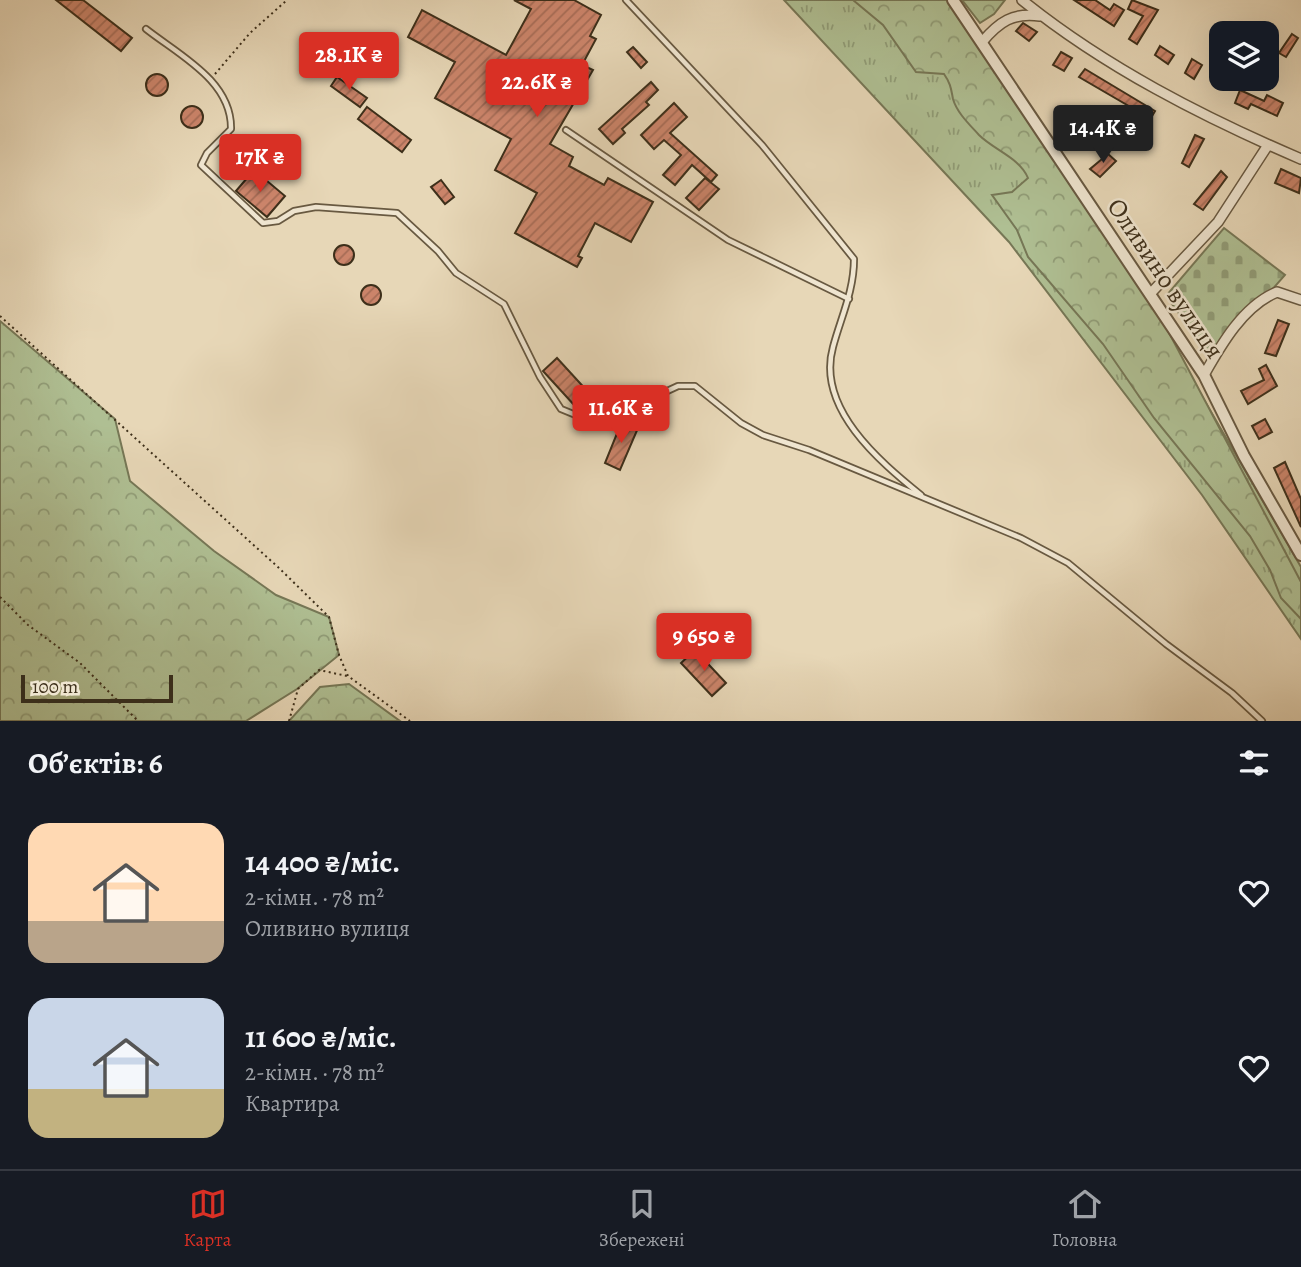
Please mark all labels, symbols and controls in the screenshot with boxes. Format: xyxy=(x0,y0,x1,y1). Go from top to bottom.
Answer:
map controls xyxy=(1209,21,1279,91)
button: layers xyxy=(1209,21,1279,91)
pin: 28.1K ₴ xyxy=(284,32,414,92)
text: 28.1K ₴ xyxy=(315,39,383,70)
pin: 22.6K ₴ xyxy=(472,60,602,119)
text: 22.6K ₴ xyxy=(502,66,572,97)
pin: 14.4K ₴ xyxy=(1038,106,1168,165)
text: 14.4K ₴ xyxy=(1069,112,1137,143)
pin: 17K ₴ xyxy=(211,134,309,194)
text: 17K ₴ xyxy=(235,141,285,172)
street label: Оливино вулиця xyxy=(1099,191,1232,365)
pin: 11.6K ₴ xyxy=(556,386,686,445)
text: 11.6K ₴ xyxy=(588,392,654,423)
pin: 9 650 ₴ xyxy=(639,614,769,673)
text: 9 650 ₴ xyxy=(672,620,736,651)
scale bar xyxy=(21,672,173,704)
text: 100 m xyxy=(32,674,78,700)
text: Об’єктів: 6 xyxy=(28,743,163,783)
icon: filters xyxy=(1235,744,1273,782)
text: 14 400 ₴/міс. xyxy=(245,842,400,882)
icon: home xyxy=(84,851,168,935)
icon: heart xyxy=(1235,874,1273,912)
text: 2-кімн. · 78 m² xyxy=(245,882,384,913)
text: Оливино вулиця xyxy=(245,913,410,944)
text: 11 600 ₴/міс. xyxy=(245,1017,397,1057)
icon: home xyxy=(84,1026,168,1110)
icon: heart xyxy=(1235,1049,1273,1087)
text: 2-кімн. · 78 m² xyxy=(245,1057,384,1088)
text: Квартира xyxy=(245,1088,340,1119)
tab: Карта xyxy=(184,1185,231,1253)
tab: Збережені xyxy=(599,1185,685,1253)
tab: Головна xyxy=(1052,1185,1117,1253)

